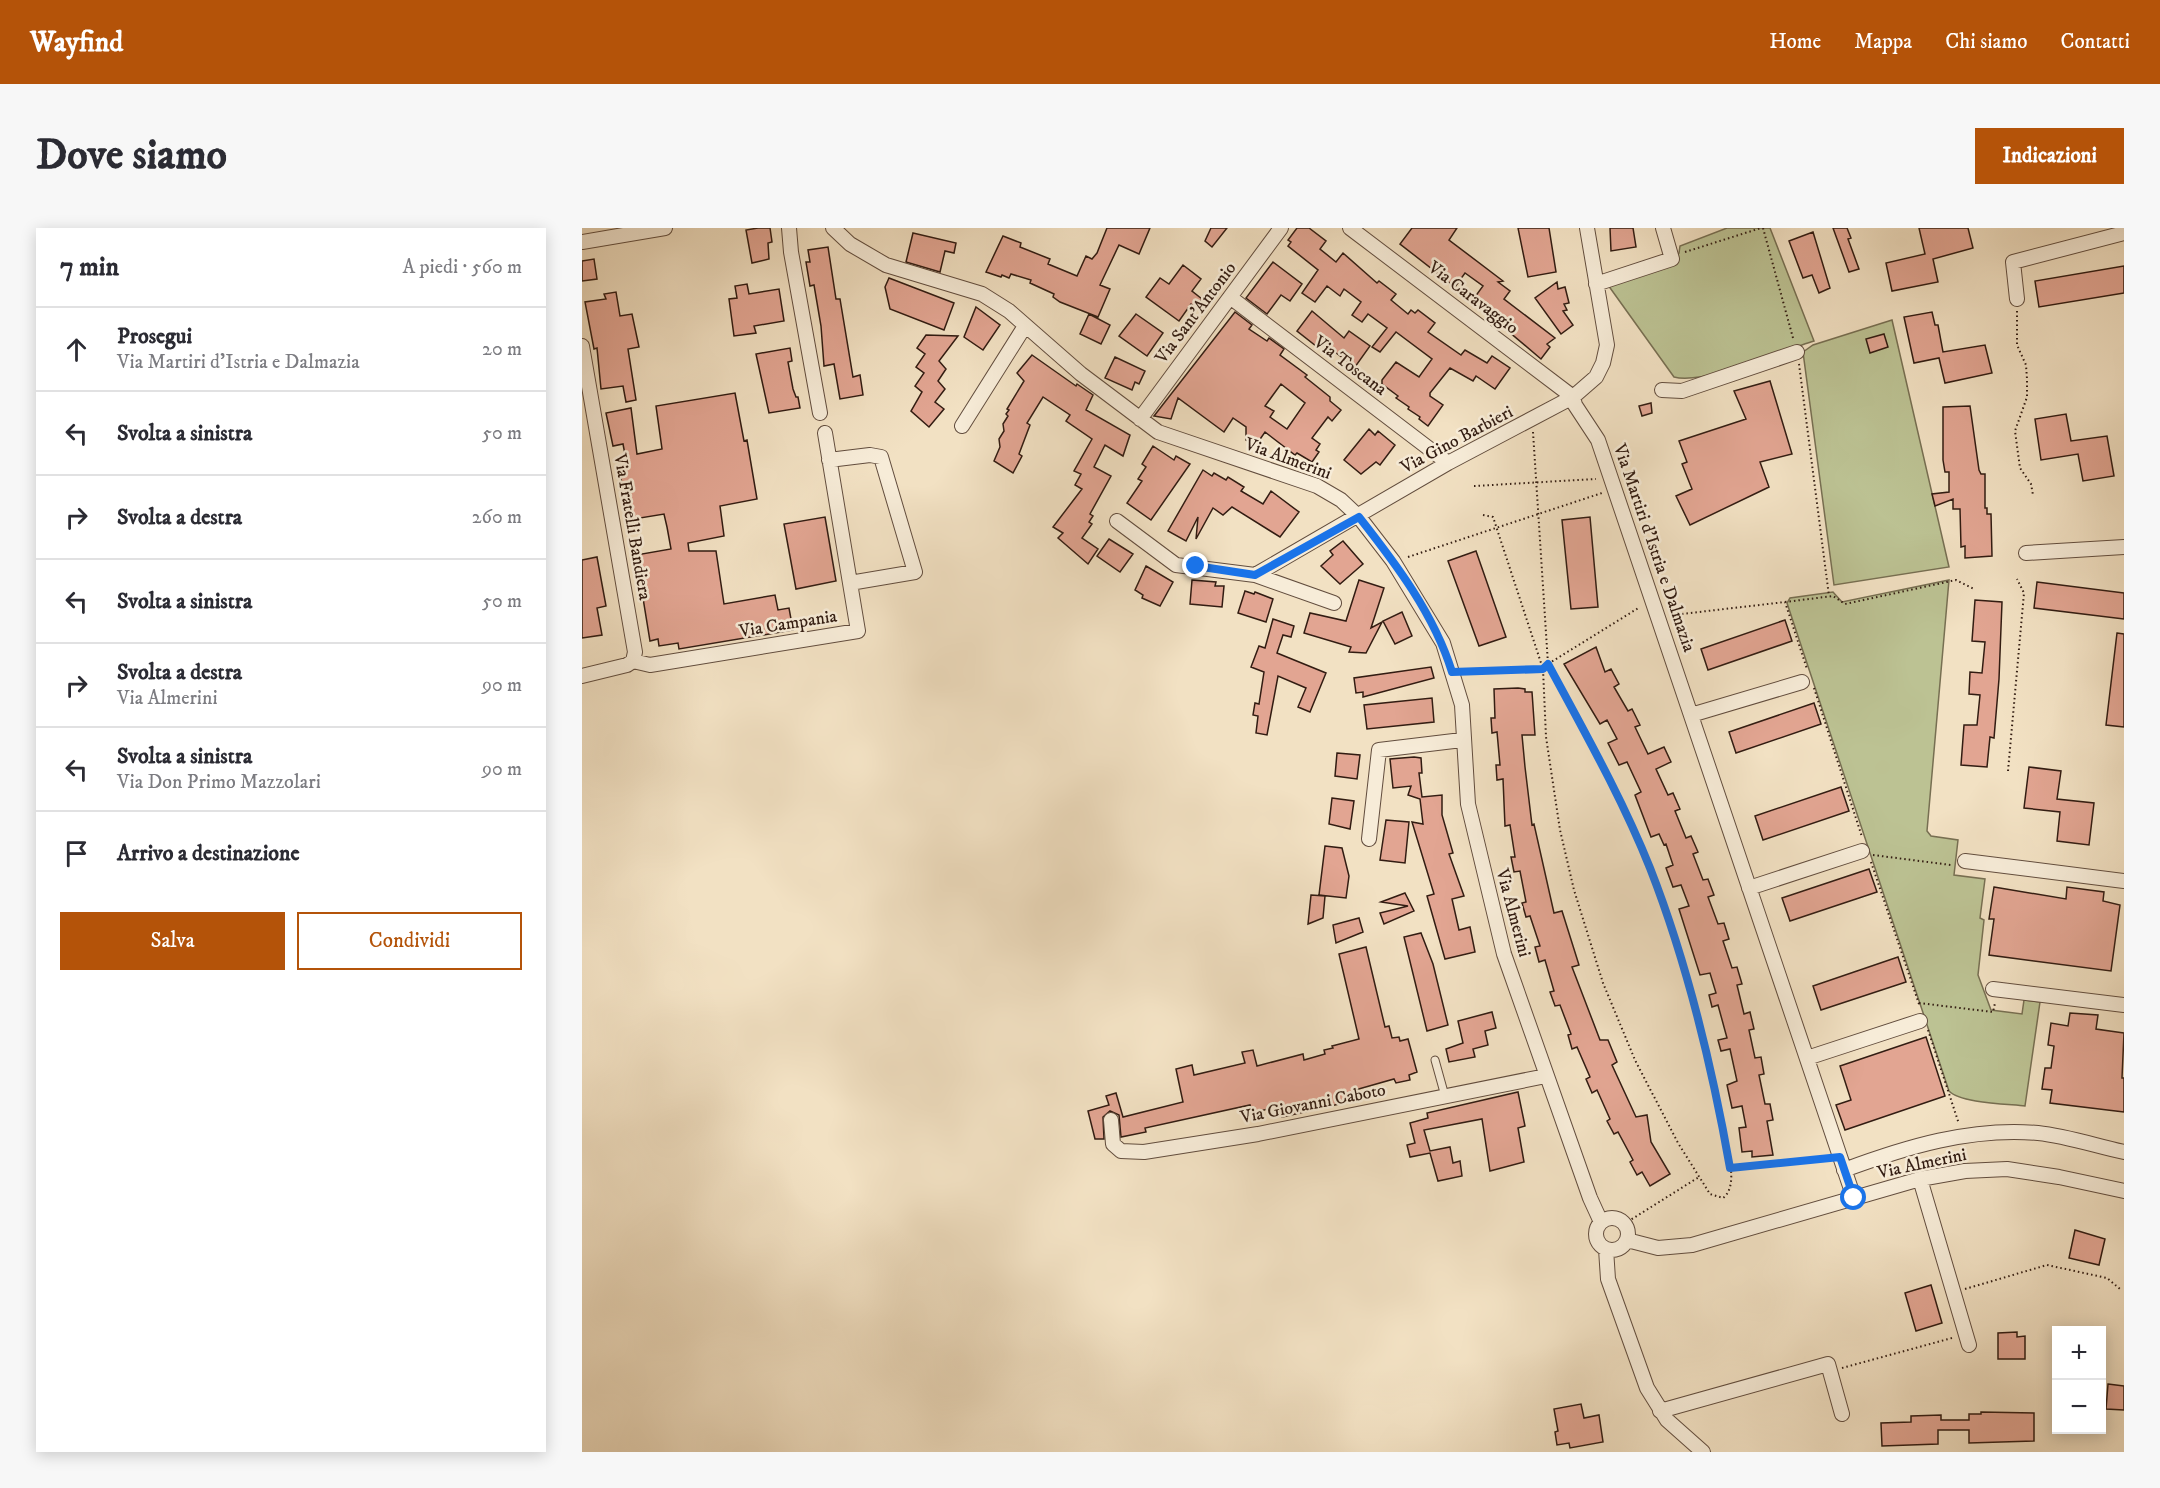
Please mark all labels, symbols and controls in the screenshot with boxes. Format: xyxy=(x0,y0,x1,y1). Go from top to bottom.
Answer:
text: Wayfind xyxy=(30,25,123,60)
text: Home xyxy=(1769,29,1821,55)
text: Mappa xyxy=(1854,29,1912,55)
text: Chi siamo xyxy=(1945,29,2027,55)
text: Contatti xyxy=(2060,29,2130,55)
button: Indicazioni xyxy=(1975,128,2124,184)
text: Dove siamo xyxy=(36,130,227,182)
text: 7 min xyxy=(60,251,119,284)
text: A piedi · 560 m xyxy=(403,255,522,280)
street label: Via Caravaggio xyxy=(1423,256,1523,339)
street label: Via Sant'Antonio xyxy=(1150,258,1242,369)
text: Prosegui xyxy=(117,323,192,350)
street label: Via Toscana xyxy=(1308,331,1391,401)
icon: ahead xyxy=(60,333,93,366)
text: 20 m xyxy=(482,337,522,362)
text: Via Martiri d'Istria e Dalmazia xyxy=(117,350,360,375)
street label: Via Gino Barbieri xyxy=(1396,401,1517,479)
icon: left xyxy=(60,417,93,450)
text: Svolta a sinistra xyxy=(117,420,252,447)
text: 50 m xyxy=(482,421,522,446)
street label: Via Almerini xyxy=(1241,433,1334,485)
street label: Via Martiri d'Istria e Dalmazia xyxy=(1608,440,1700,655)
street label: Via Fratelli Bandiera xyxy=(608,451,656,602)
icon: right xyxy=(60,501,93,534)
text: Svolta a destra xyxy=(117,504,242,531)
text: 260 m xyxy=(472,505,522,530)
route end xyxy=(1182,552,1208,578)
icon: left xyxy=(60,585,93,618)
text: Svolta a sinistra xyxy=(117,588,252,615)
text: 50 m xyxy=(482,589,522,614)
street label: Via Campania xyxy=(736,605,839,643)
text: Svolta a destra xyxy=(117,659,242,686)
icon: right xyxy=(60,669,93,702)
text: 90 m xyxy=(482,673,522,698)
text: Via Almerini xyxy=(117,686,218,711)
text: Svolta a sinistra xyxy=(117,743,252,770)
icon: left xyxy=(60,753,93,786)
text: 90 m xyxy=(482,757,522,782)
text: Via Don Primo Mazzolari xyxy=(117,770,321,795)
icon: arrive xyxy=(60,837,93,870)
text: Arrivo a destinazione xyxy=(117,840,300,867)
street label: Via Almerini xyxy=(1490,865,1535,960)
button: Salva xyxy=(60,912,285,970)
button: Condividi xyxy=(297,912,522,970)
street label: Via Giovanni Caboto xyxy=(1237,1079,1388,1129)
street label: Via Almerini xyxy=(1874,1144,1969,1184)
route start xyxy=(1840,1184,1866,1210)
map controls xyxy=(2052,1326,2106,1434)
button: + xyxy=(2052,1326,2106,1380)
button: − xyxy=(2052,1380,2106,1434)

